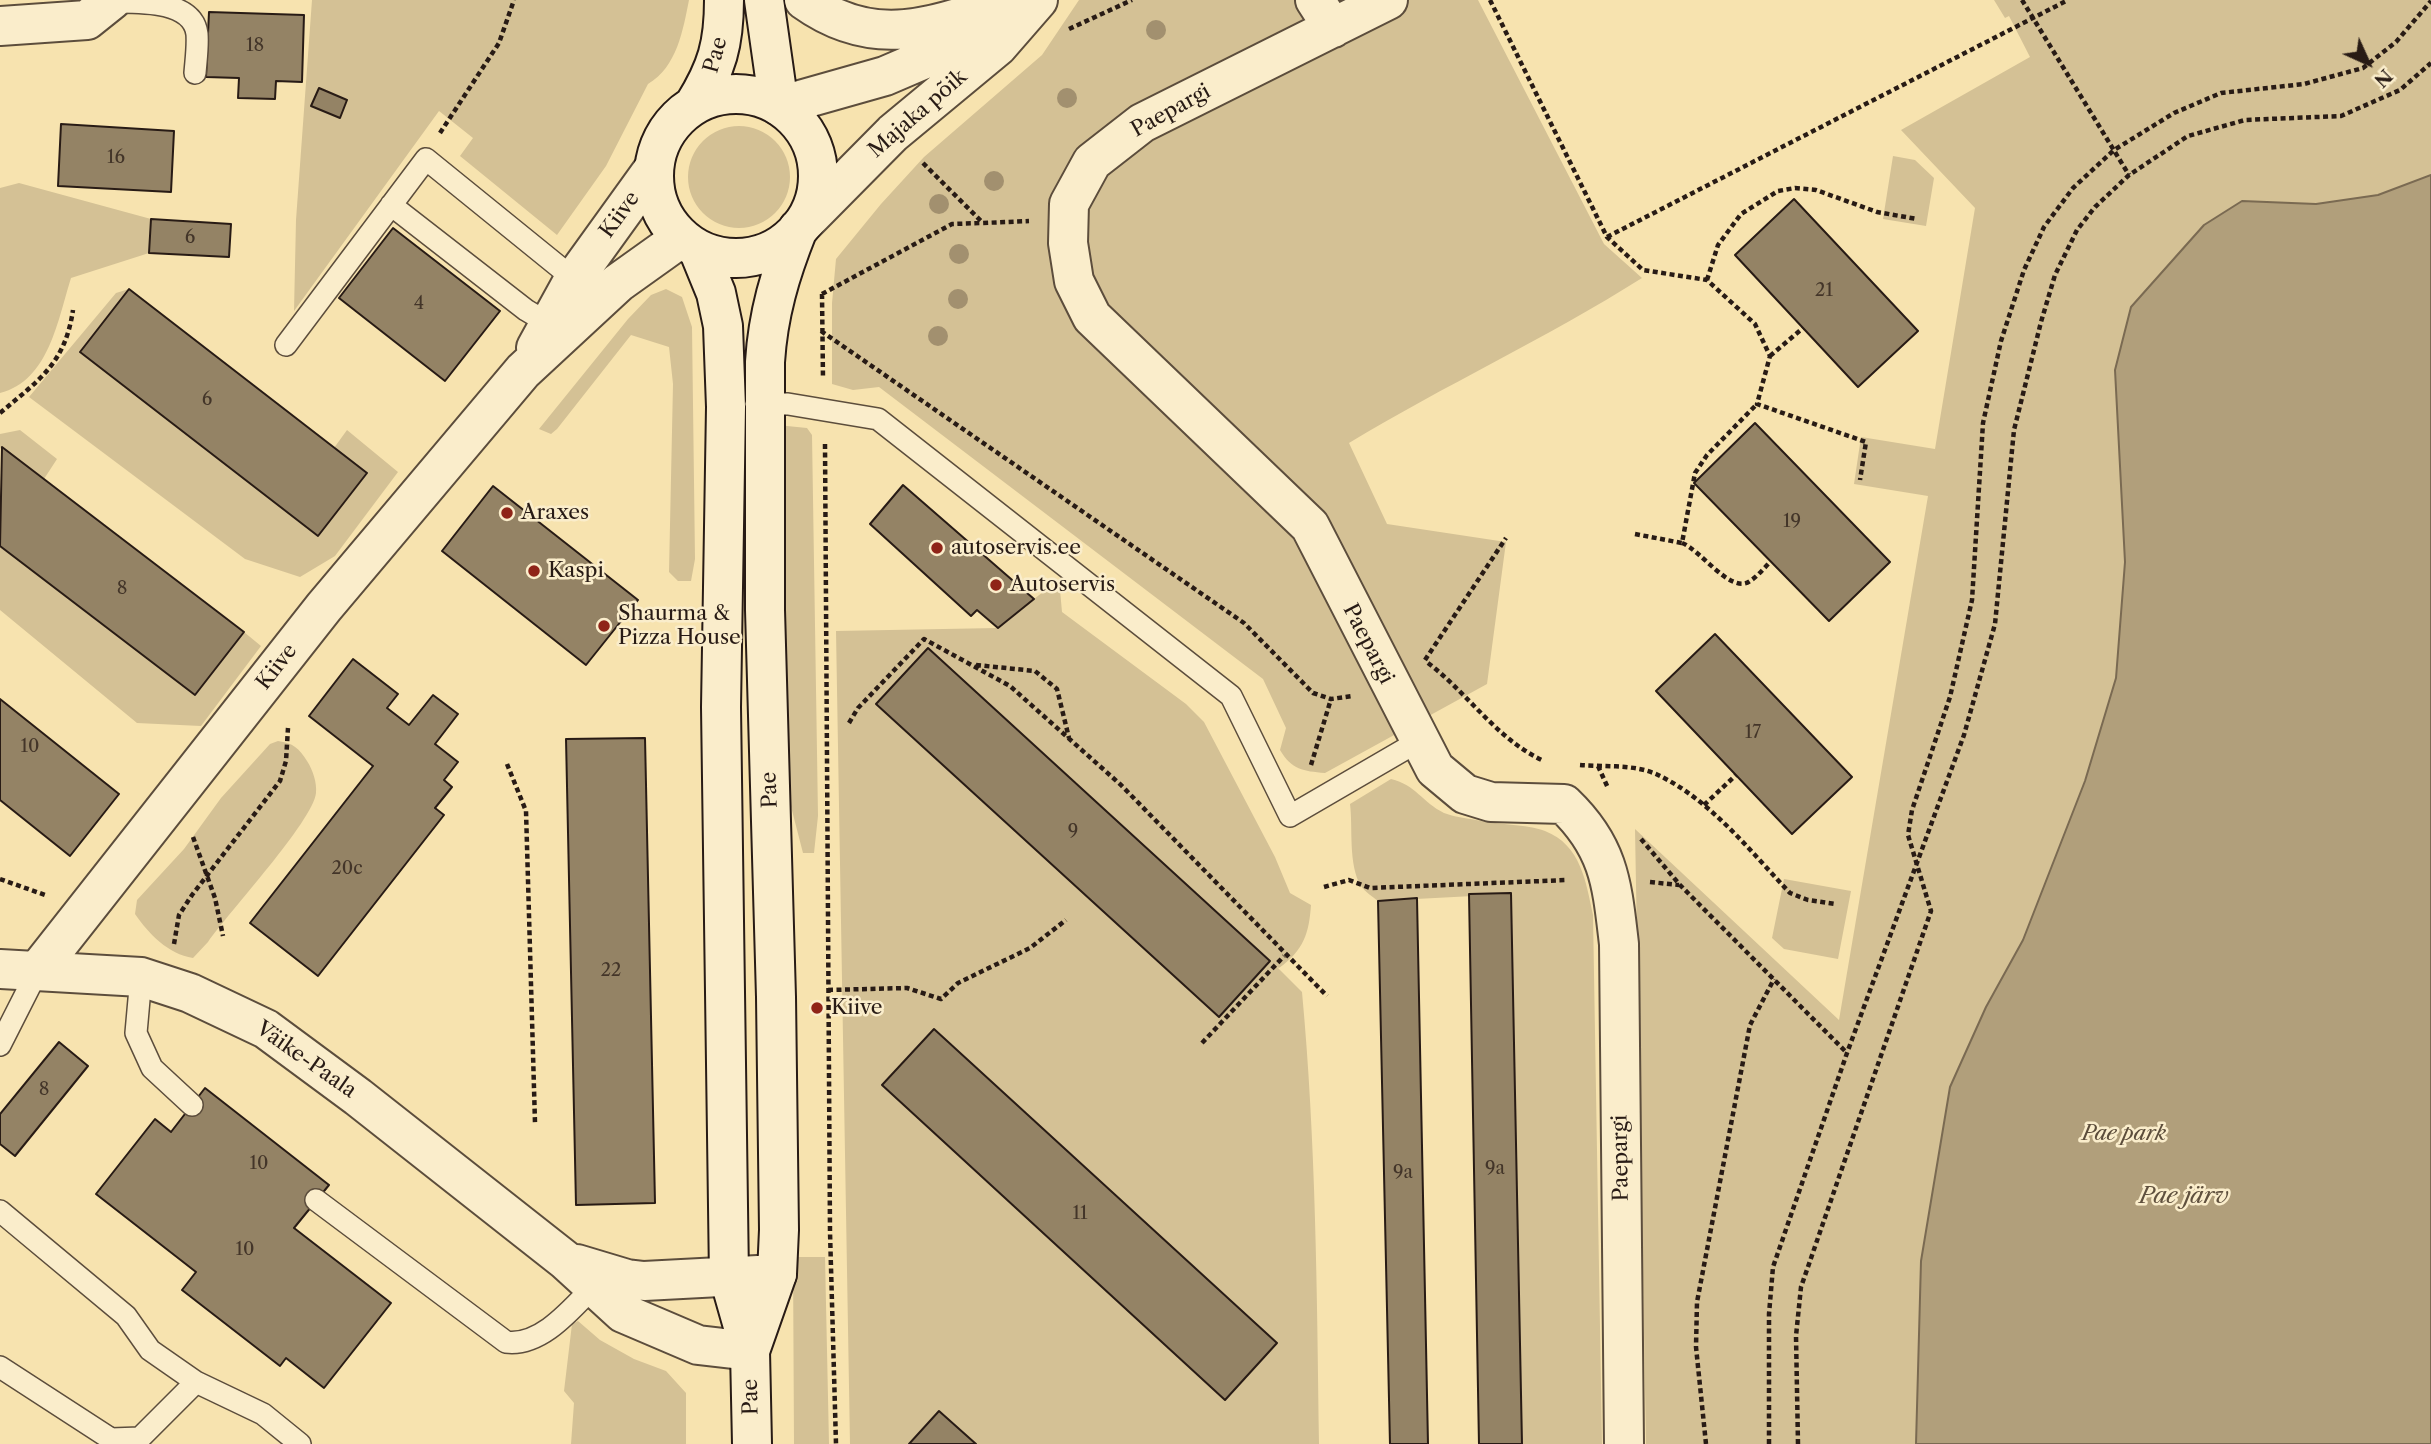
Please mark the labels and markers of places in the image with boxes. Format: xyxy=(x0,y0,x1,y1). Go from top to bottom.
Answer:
place label: Araxes xyxy=(521,500,589,526)
marker: Araxes xyxy=(499,505,515,521)
place label: autoservis.ee xyxy=(951,535,1081,561)
marker: autoservis.ee xyxy=(929,540,945,556)
place label: Kaspi xyxy=(548,558,604,584)
marker: Kaspi xyxy=(526,563,542,579)
place label: Autoservis xyxy=(1010,572,1115,598)
marker: Autoservis xyxy=(988,577,1004,593)
place label: Shaurma & Pizza House xyxy=(618,601,741,651)
marker: Shaurma & Pizza House xyxy=(596,618,612,634)
place label: Kiive xyxy=(831,995,882,1021)
marker: Kiive xyxy=(809,1000,825,1016)

